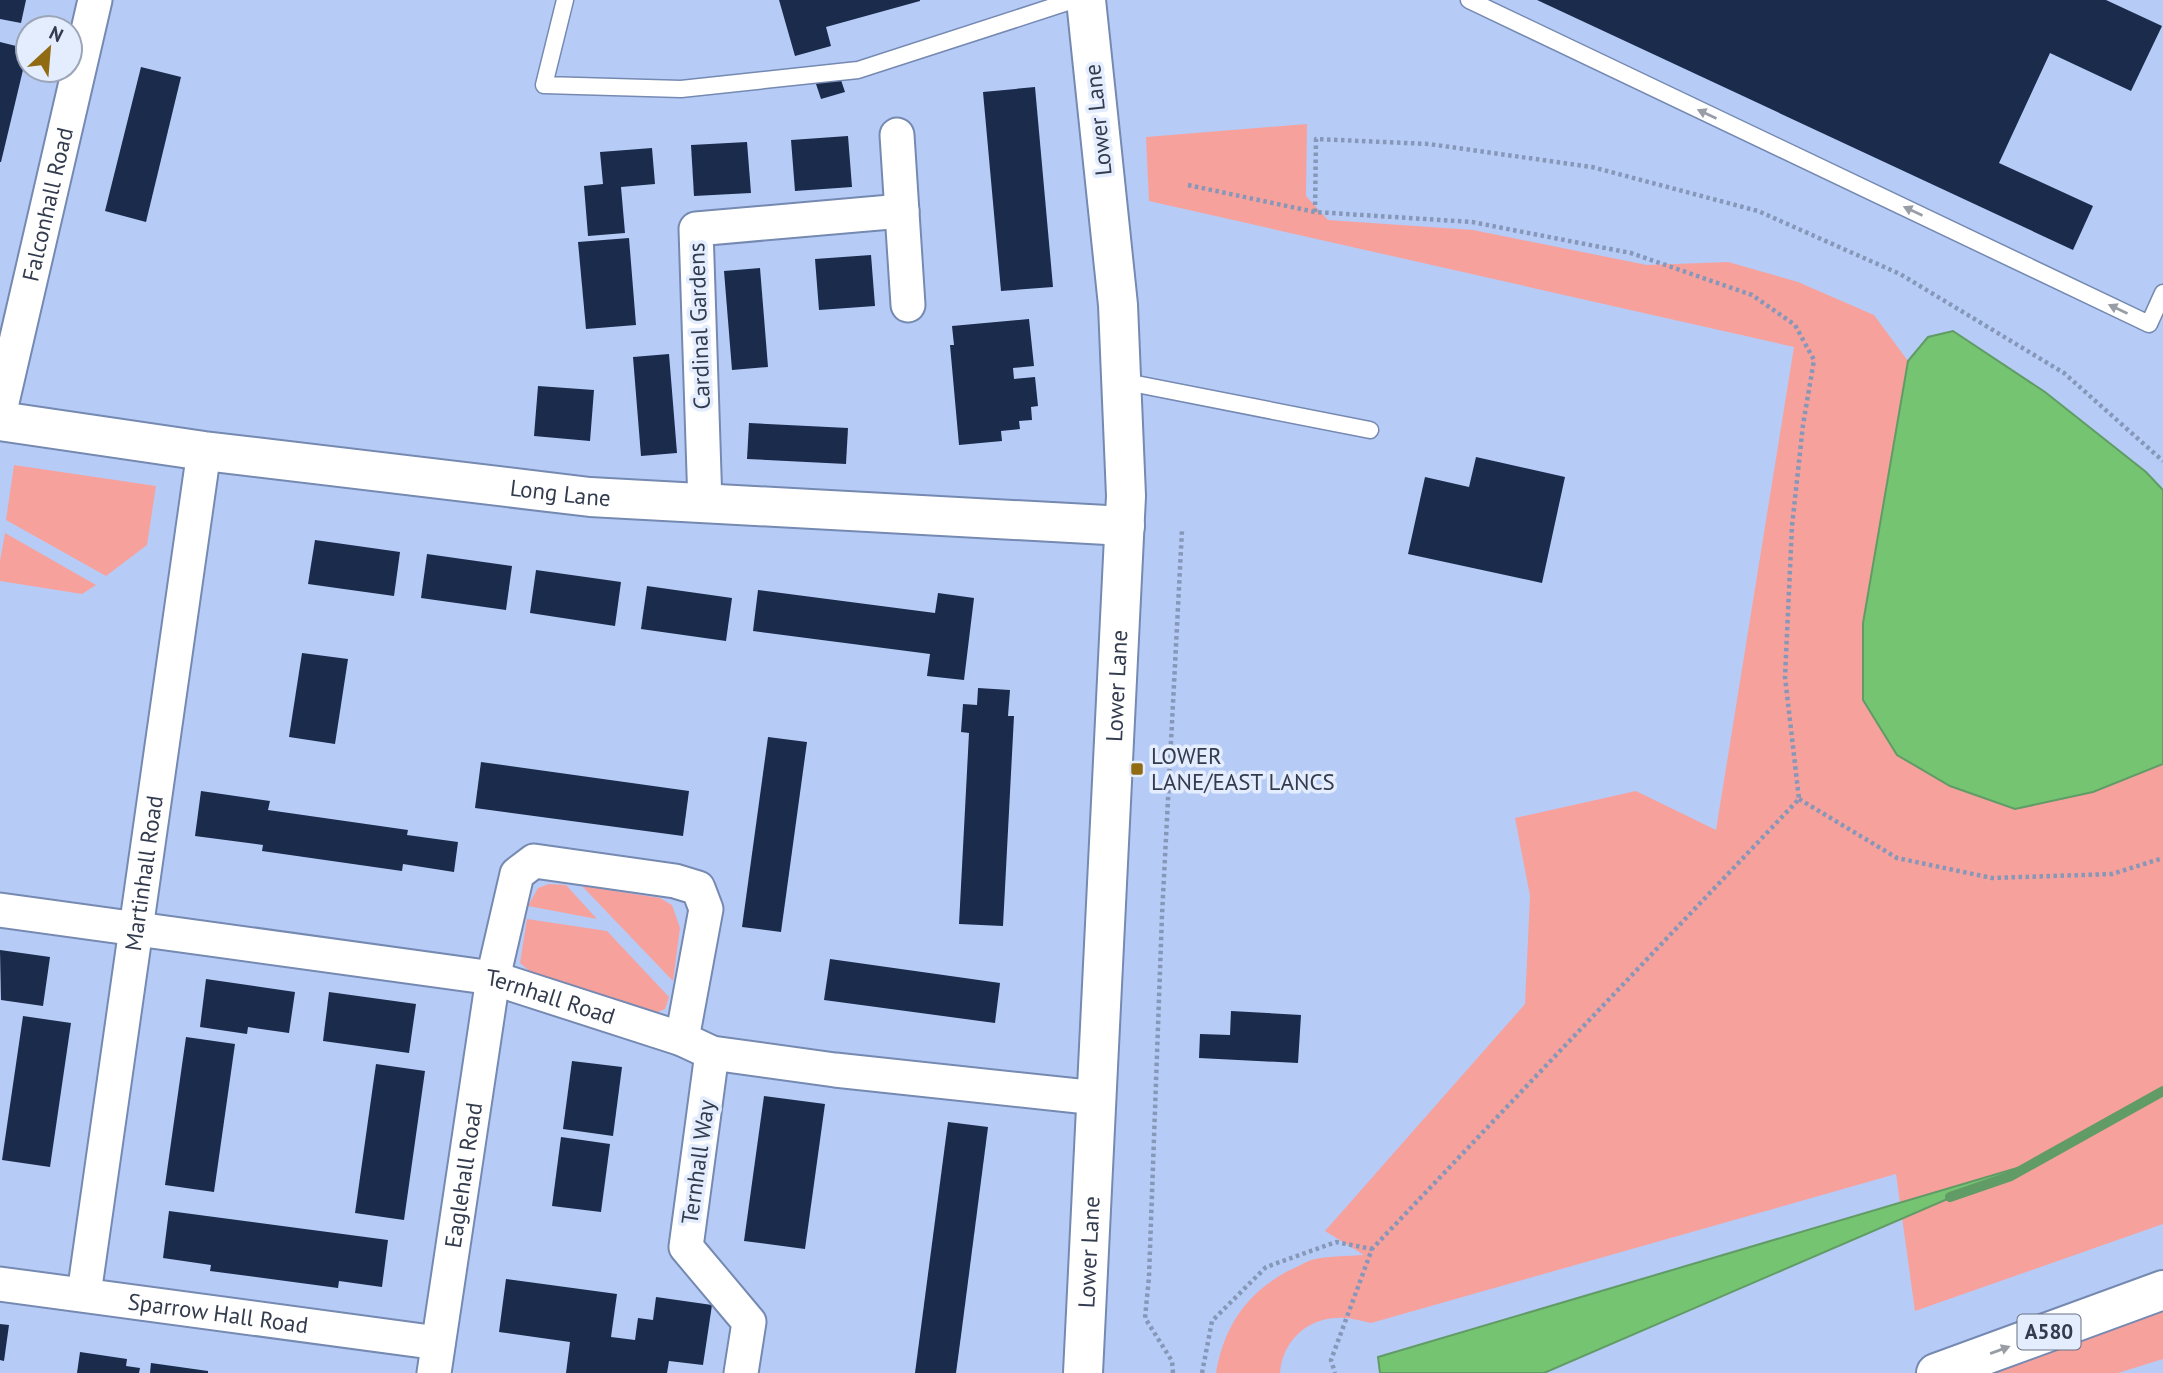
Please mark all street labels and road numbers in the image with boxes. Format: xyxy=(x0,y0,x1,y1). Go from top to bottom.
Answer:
street label: Lower Lane xyxy=(1077,63,1118,177)
street label: Falconhall Road xyxy=(15,125,79,284)
street label: Cardinal Gardens xyxy=(681,242,716,410)
street label: Long Lane xyxy=(508,473,611,512)
street label: Lower Lane xyxy=(1099,629,1133,742)
street label: Martinhall Road xyxy=(118,793,169,953)
street label: Ternhall Road xyxy=(484,962,619,1030)
street label: Ternhall Way xyxy=(674,1098,721,1226)
street label: Eaglehall Road xyxy=(438,1100,488,1250)
street label: Lower Lane xyxy=(1071,1195,1106,1309)
street label: Sparrow Hall Road xyxy=(126,1286,310,1339)
road number: A580 xyxy=(2018,1314,2080,1350)

